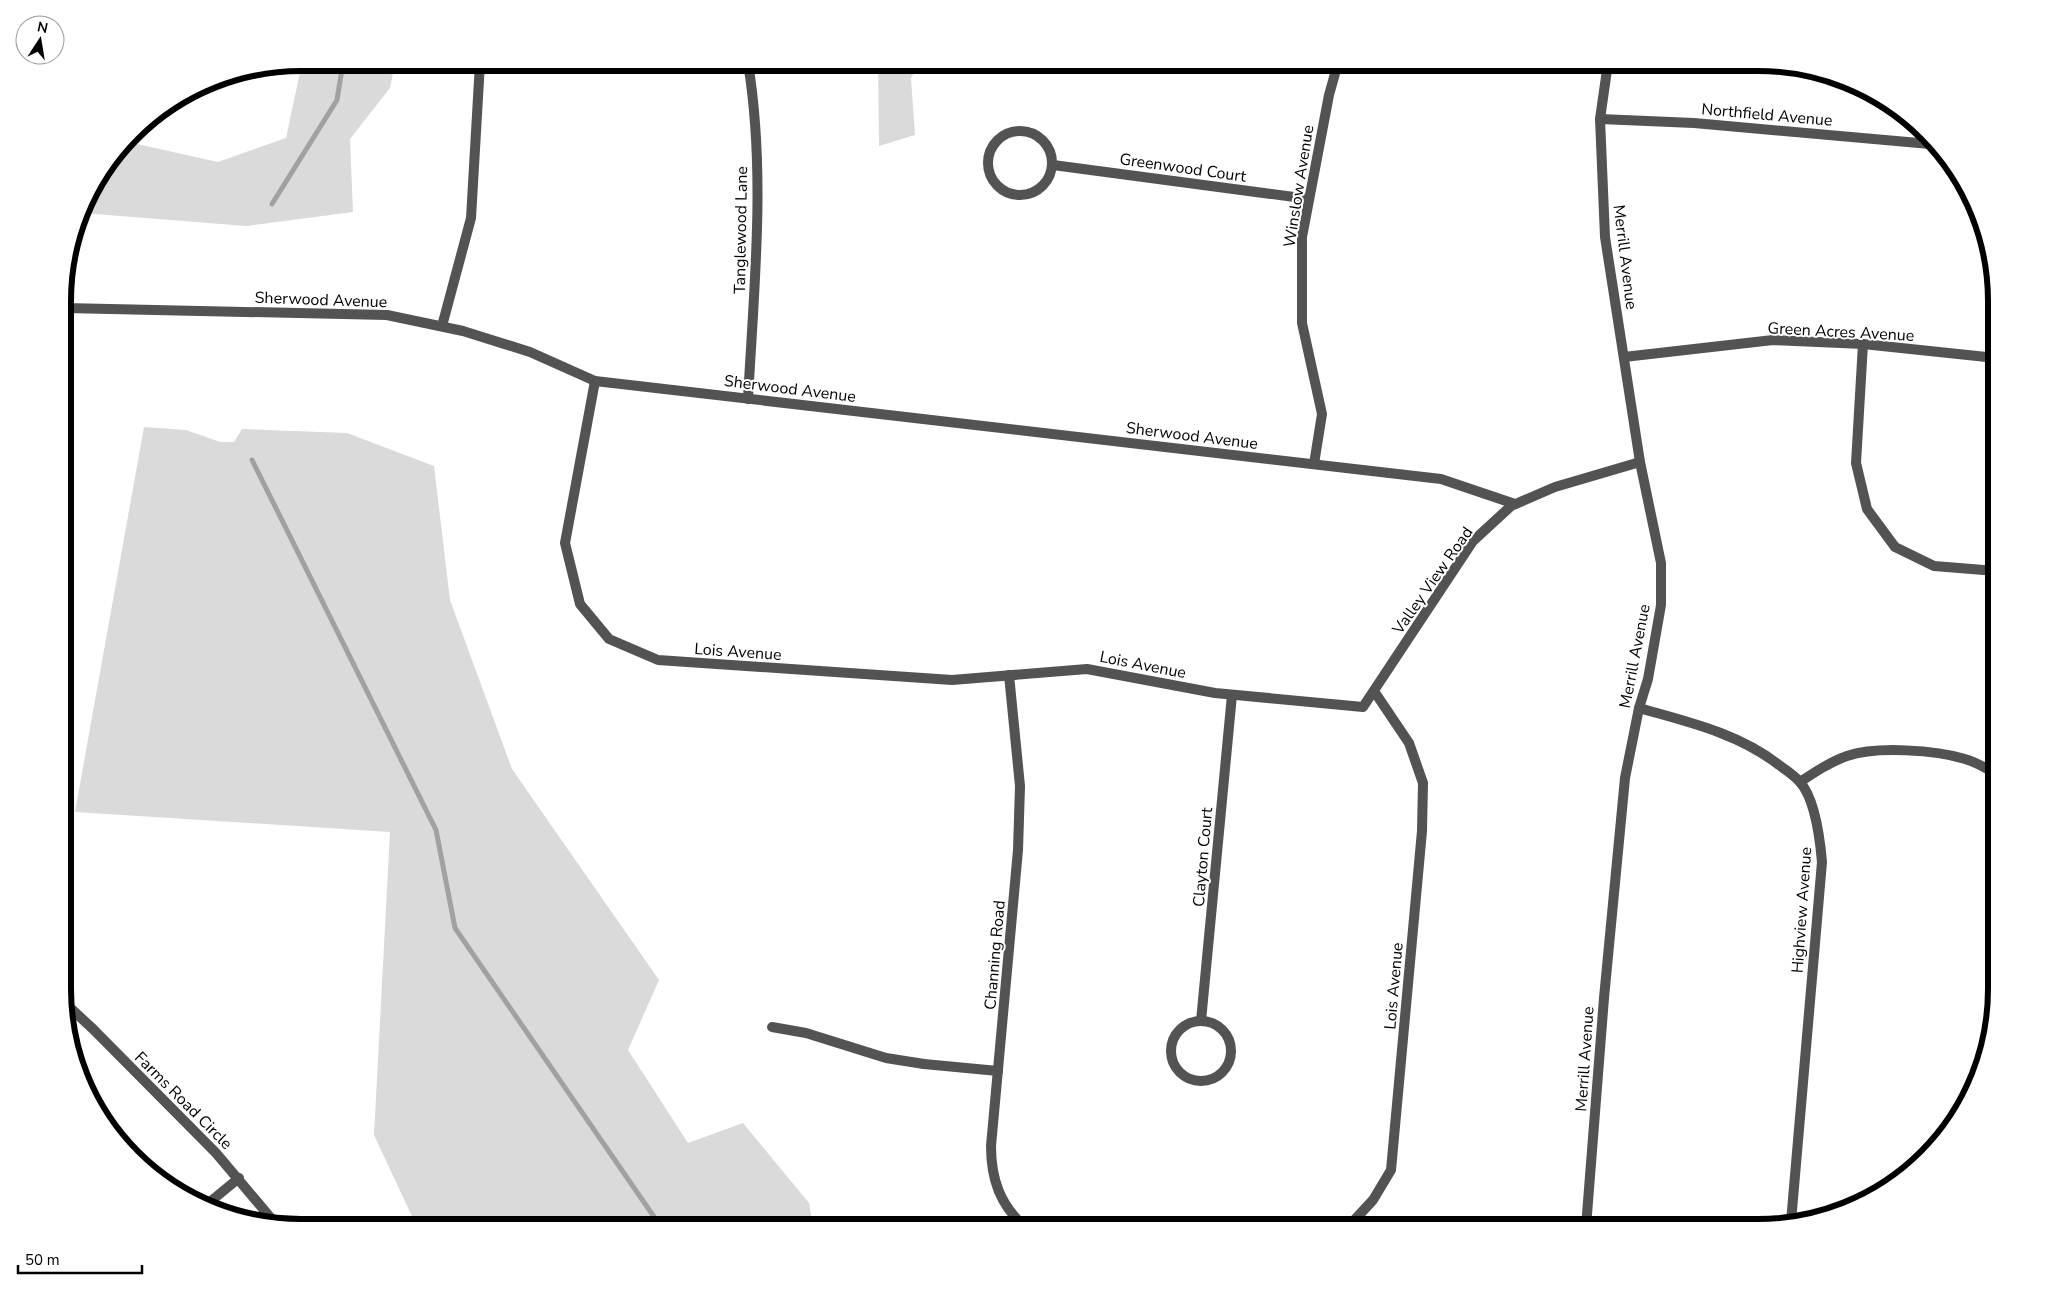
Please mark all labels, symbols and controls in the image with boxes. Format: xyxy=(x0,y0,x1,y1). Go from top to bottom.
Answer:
north arrow xyxy=(15,15,65,65)
text: N xyxy=(35,17,50,38)
street label: Northfield Avenue xyxy=(1700,98,1833,132)
street label: Winslow Avenue xyxy=(1278,123,1320,249)
street label: Greenwood Court xyxy=(1118,148,1248,188)
street label: Tanglewood Lane xyxy=(729,166,753,294)
street label: Merrill Avenue xyxy=(1608,203,1642,311)
street label: Sherwood Avenue xyxy=(254,287,388,313)
street label: Green Acres Avenue xyxy=(1767,317,1915,347)
street label: Sherwood Avenue xyxy=(723,370,857,408)
street label: Sherwood Avenue xyxy=(1125,417,1259,455)
street label: Valley View Road xyxy=(1387,522,1478,640)
street label: Merrill Avenue xyxy=(1614,602,1656,710)
street label: Lois Avenue xyxy=(694,638,782,666)
street label: Lois Avenue xyxy=(1098,646,1188,684)
street label: Clayton Court xyxy=(1188,806,1218,908)
street label: Highview Avenue xyxy=(1787,846,1817,974)
street label: Channing Road xyxy=(979,899,1011,1011)
street label: Lois Avenue xyxy=(1379,942,1409,1031)
street label: Merrill Avenue xyxy=(1570,1006,1600,1112)
street label: Farms Road Circle xyxy=(129,1047,237,1155)
scale bar xyxy=(18,1242,141,1274)
text: 50 m xyxy=(25,1250,60,1270)

